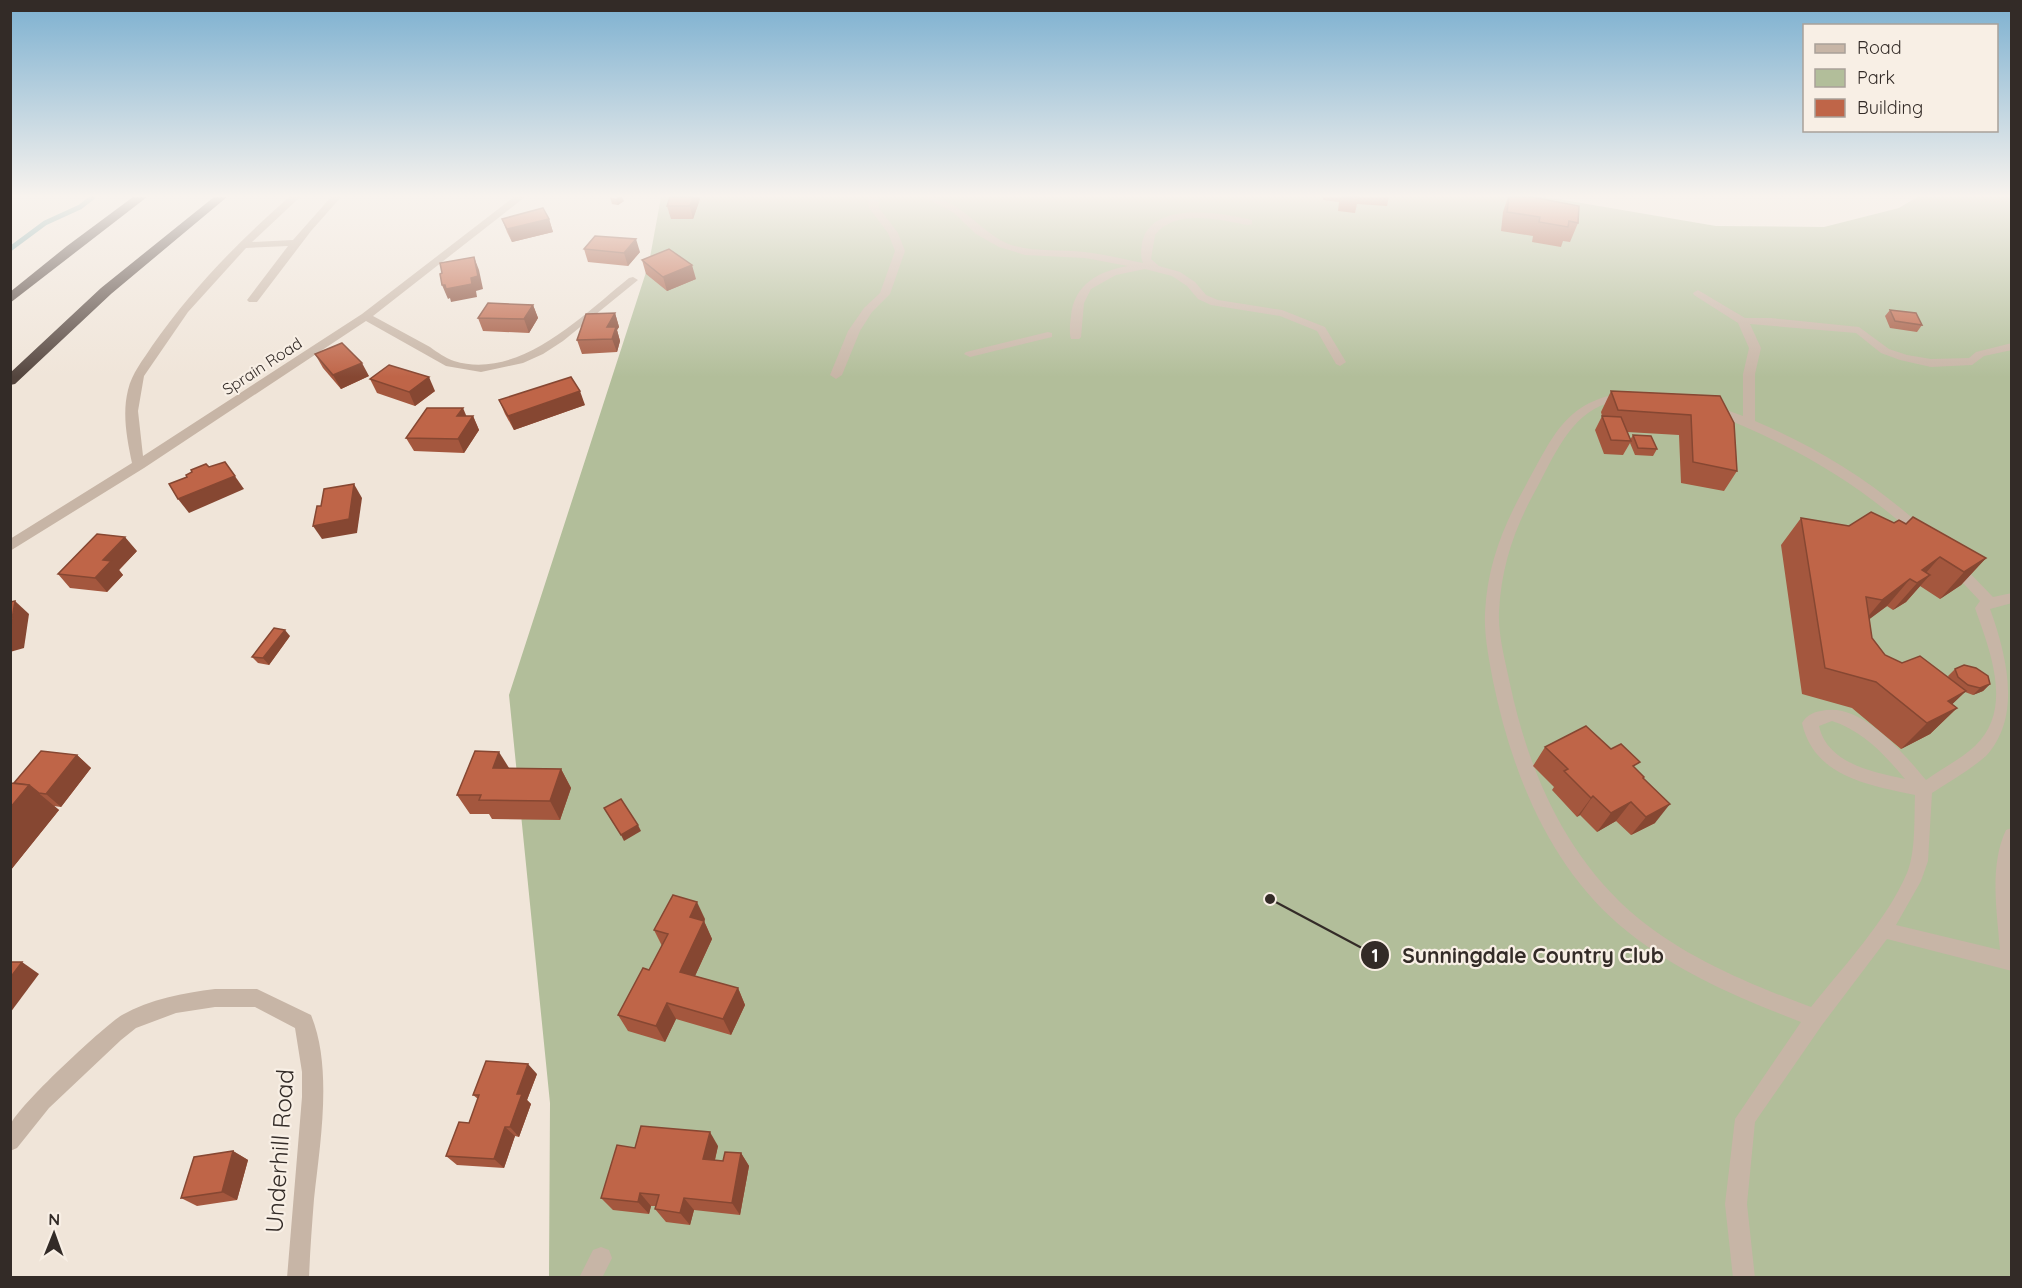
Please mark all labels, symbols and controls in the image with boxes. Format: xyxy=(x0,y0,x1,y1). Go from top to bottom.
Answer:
legend xyxy=(1803,24,1998,132)
text: Road xyxy=(1857,36,1902,59)
text: Park xyxy=(1857,66,1895,89)
text: Building xyxy=(1857,96,1923,119)
street label: Sprain Road xyxy=(218,333,306,399)
callout: Sunningdale Country Club xyxy=(1360,936,1676,975)
text: Sunningdale Country Club xyxy=(1402,942,1664,968)
text: 1 xyxy=(1371,944,1379,967)
street label: Underhill Road xyxy=(258,1068,300,1234)
north arrow xyxy=(24,1204,84,1264)
text: N xyxy=(48,1209,60,1229)

